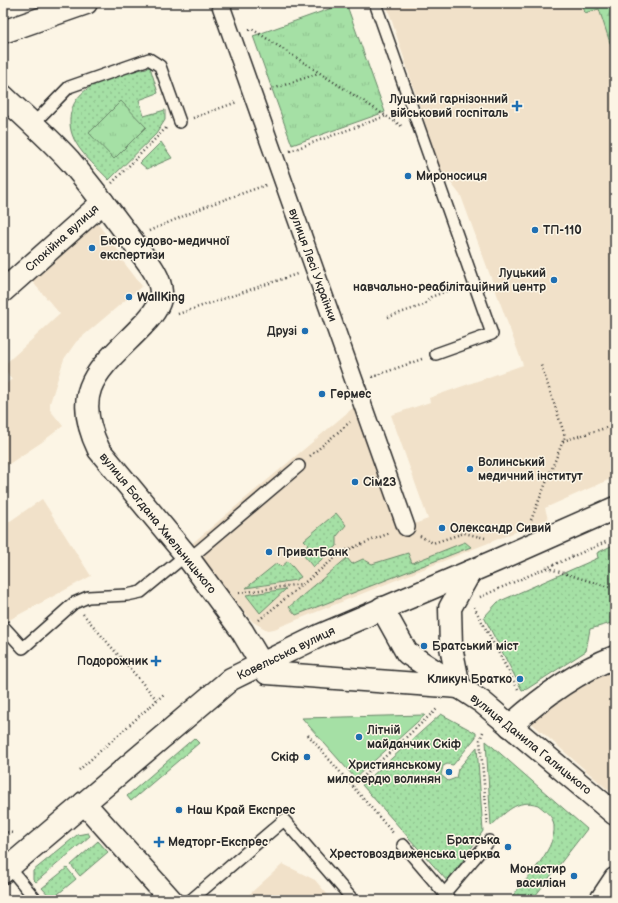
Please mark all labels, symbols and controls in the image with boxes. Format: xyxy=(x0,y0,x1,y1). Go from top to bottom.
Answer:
place label: Луцький гарнізонний військовий госпіталь xyxy=(388,92,509,121)
marker: Луцький гарнізонний військовий госпіталь xyxy=(511,100,523,112)
place label: Мироносиця xyxy=(416,169,487,184)
marker: Мироносиця xyxy=(403,171,413,181)
street label: Спокійна вулиця xyxy=(22,201,102,275)
street label: вулиця Лесі Українки xyxy=(285,206,340,324)
place label: ТП-110 xyxy=(543,223,582,238)
marker: ТП-110 xyxy=(530,225,540,235)
place label: Бюро судово-медичної експертизи xyxy=(100,234,230,263)
marker: Бюро судово-медичної експертизи xyxy=(87,243,97,253)
place label: Луцький навчально-реабілітаційний центр xyxy=(353,266,546,295)
marker: Луцький навчально-реабілітаційний центр xyxy=(549,275,559,285)
place label: WallKing xyxy=(137,290,185,305)
marker: WallKing xyxy=(124,292,134,302)
place label: Друзі xyxy=(267,324,297,339)
marker: Друзі xyxy=(300,326,310,336)
place label: Гермес xyxy=(330,387,371,402)
marker: Гермес xyxy=(317,389,327,399)
street label: вулиця Богдана Хмельницького xyxy=(96,450,219,597)
place label: Волинський медичний інститут xyxy=(478,455,583,484)
marker: Волинський медичний інститут xyxy=(465,464,475,474)
place label: Сім23 xyxy=(363,475,396,490)
marker: Сім23 xyxy=(350,477,360,487)
place label: Олександр Сивий xyxy=(450,521,551,536)
marker: Олександр Сивий xyxy=(437,523,447,533)
place label: ПриватБанк xyxy=(277,545,349,560)
marker: ПриватБанк xyxy=(264,547,274,557)
street label: Ковельська вулиця xyxy=(235,623,338,684)
place label: Братський міст xyxy=(432,639,519,654)
marker: Братський міст xyxy=(419,641,429,651)
place label: Подорожник xyxy=(77,654,148,669)
marker: Подорожник xyxy=(151,656,161,666)
place label: Кликун Братко xyxy=(427,672,512,687)
marker: Кликун Братко xyxy=(515,674,525,684)
street label: вулиця Данила Галицького xyxy=(467,691,594,798)
place label: Літній майданчик Скіф xyxy=(366,723,462,752)
marker: Літній майданчик Скіф xyxy=(354,732,364,742)
place label: Скіф xyxy=(271,750,300,765)
marker: Скіф xyxy=(302,752,312,762)
place label: Християнському милосердю волинян xyxy=(327,758,441,787)
marker: Християнському милосердю волинян xyxy=(444,767,454,777)
place label: Наш Край Експрес xyxy=(187,803,295,818)
marker: Наш Край Експрес xyxy=(174,805,184,815)
place label: Братська Хрестовоздвиженська церква xyxy=(329,833,501,862)
place label: Медторг-Експрес xyxy=(168,835,268,850)
marker: Медторг-Експрес xyxy=(153,836,165,848)
marker: Братська Хрестовоздвиженська церква xyxy=(503,842,513,852)
place label: Монастир василіан xyxy=(510,862,566,891)
marker: Монастир василіан xyxy=(569,871,579,881)

